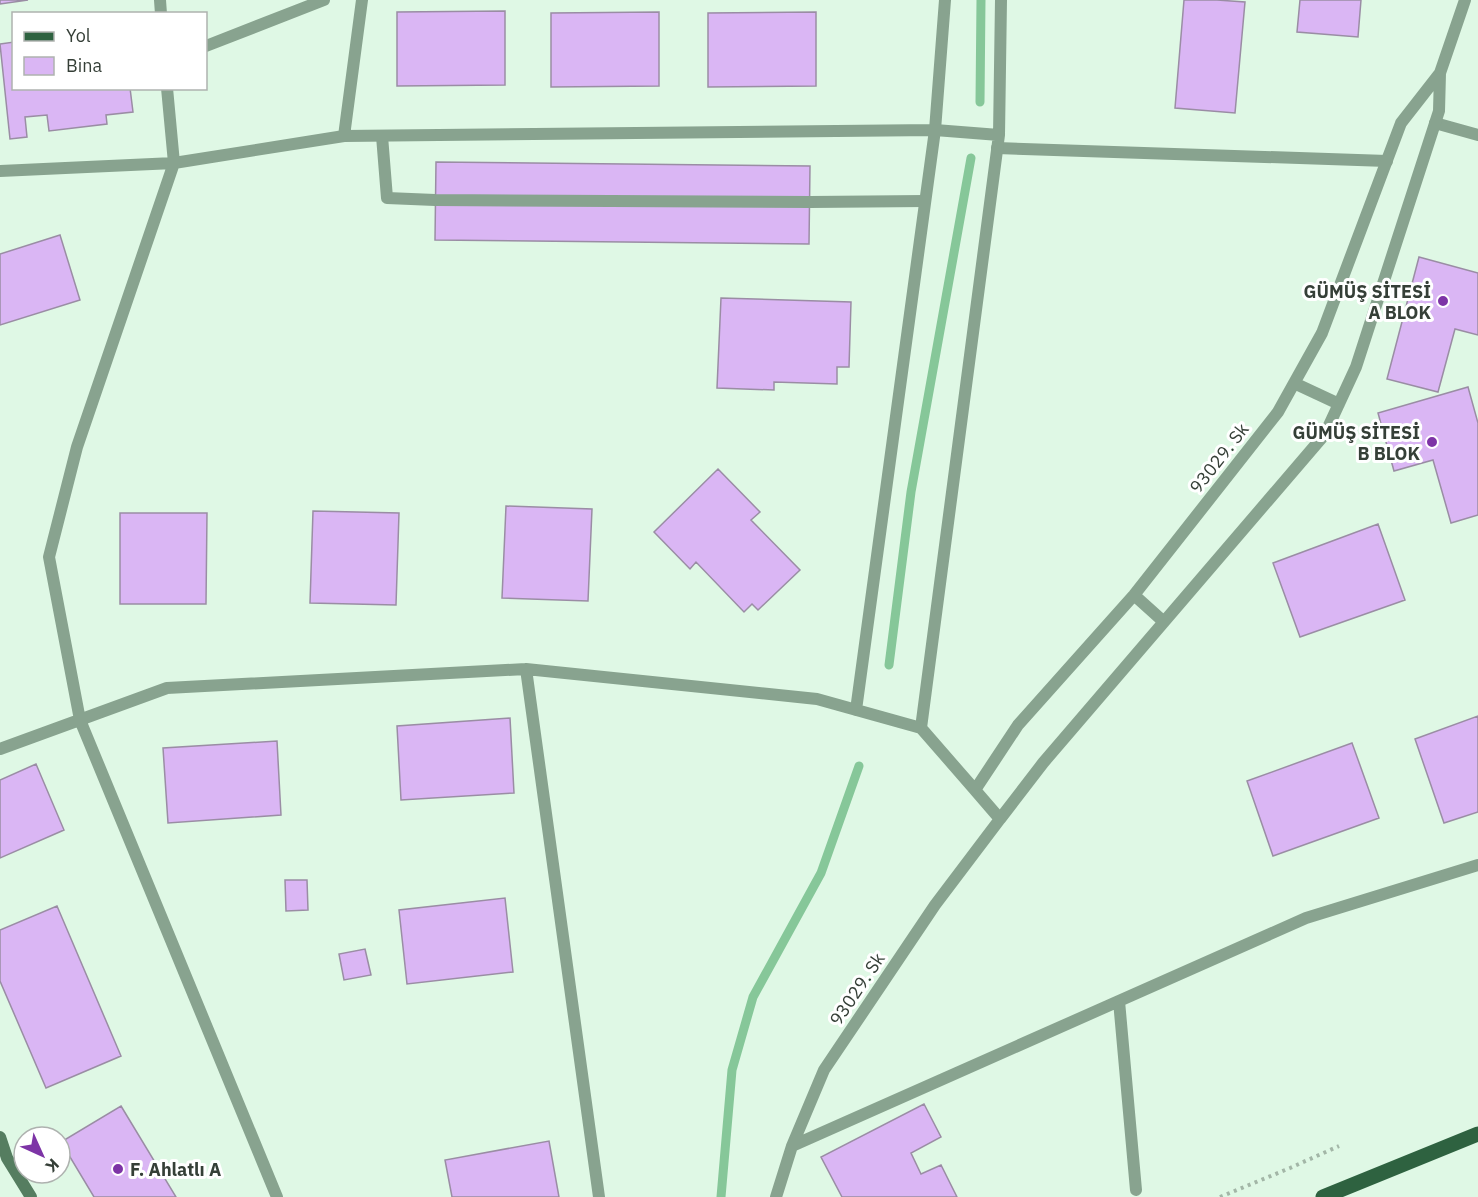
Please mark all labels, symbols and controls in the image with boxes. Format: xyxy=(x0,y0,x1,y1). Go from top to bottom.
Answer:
legend xyxy=(12,12,207,90)
text: Yol xyxy=(66,24,91,47)
text: Bina xyxy=(66,54,102,77)
place label: GÜMÜŞ SİTESİ A BLOK xyxy=(1303,280,1431,324)
marker: GÜMÜŞ SİTESİ A BLOK xyxy=(1436,294,1450,308)
street label: 93029. Sk xyxy=(1184,418,1254,498)
place label: GÜMÜŞ SİTESİ B BLOK xyxy=(1292,421,1420,465)
marker: GÜMÜŞ SİTESİ B BLOK xyxy=(1425,435,1439,449)
street label: 93029. Sk xyxy=(824,948,890,1030)
north arrow xyxy=(12,1125,72,1185)
text: K xyxy=(42,1155,64,1177)
place label: F. Ahlatlı A xyxy=(130,1158,221,1181)
marker: F. Ahlatlı A xyxy=(111,1162,125,1176)

